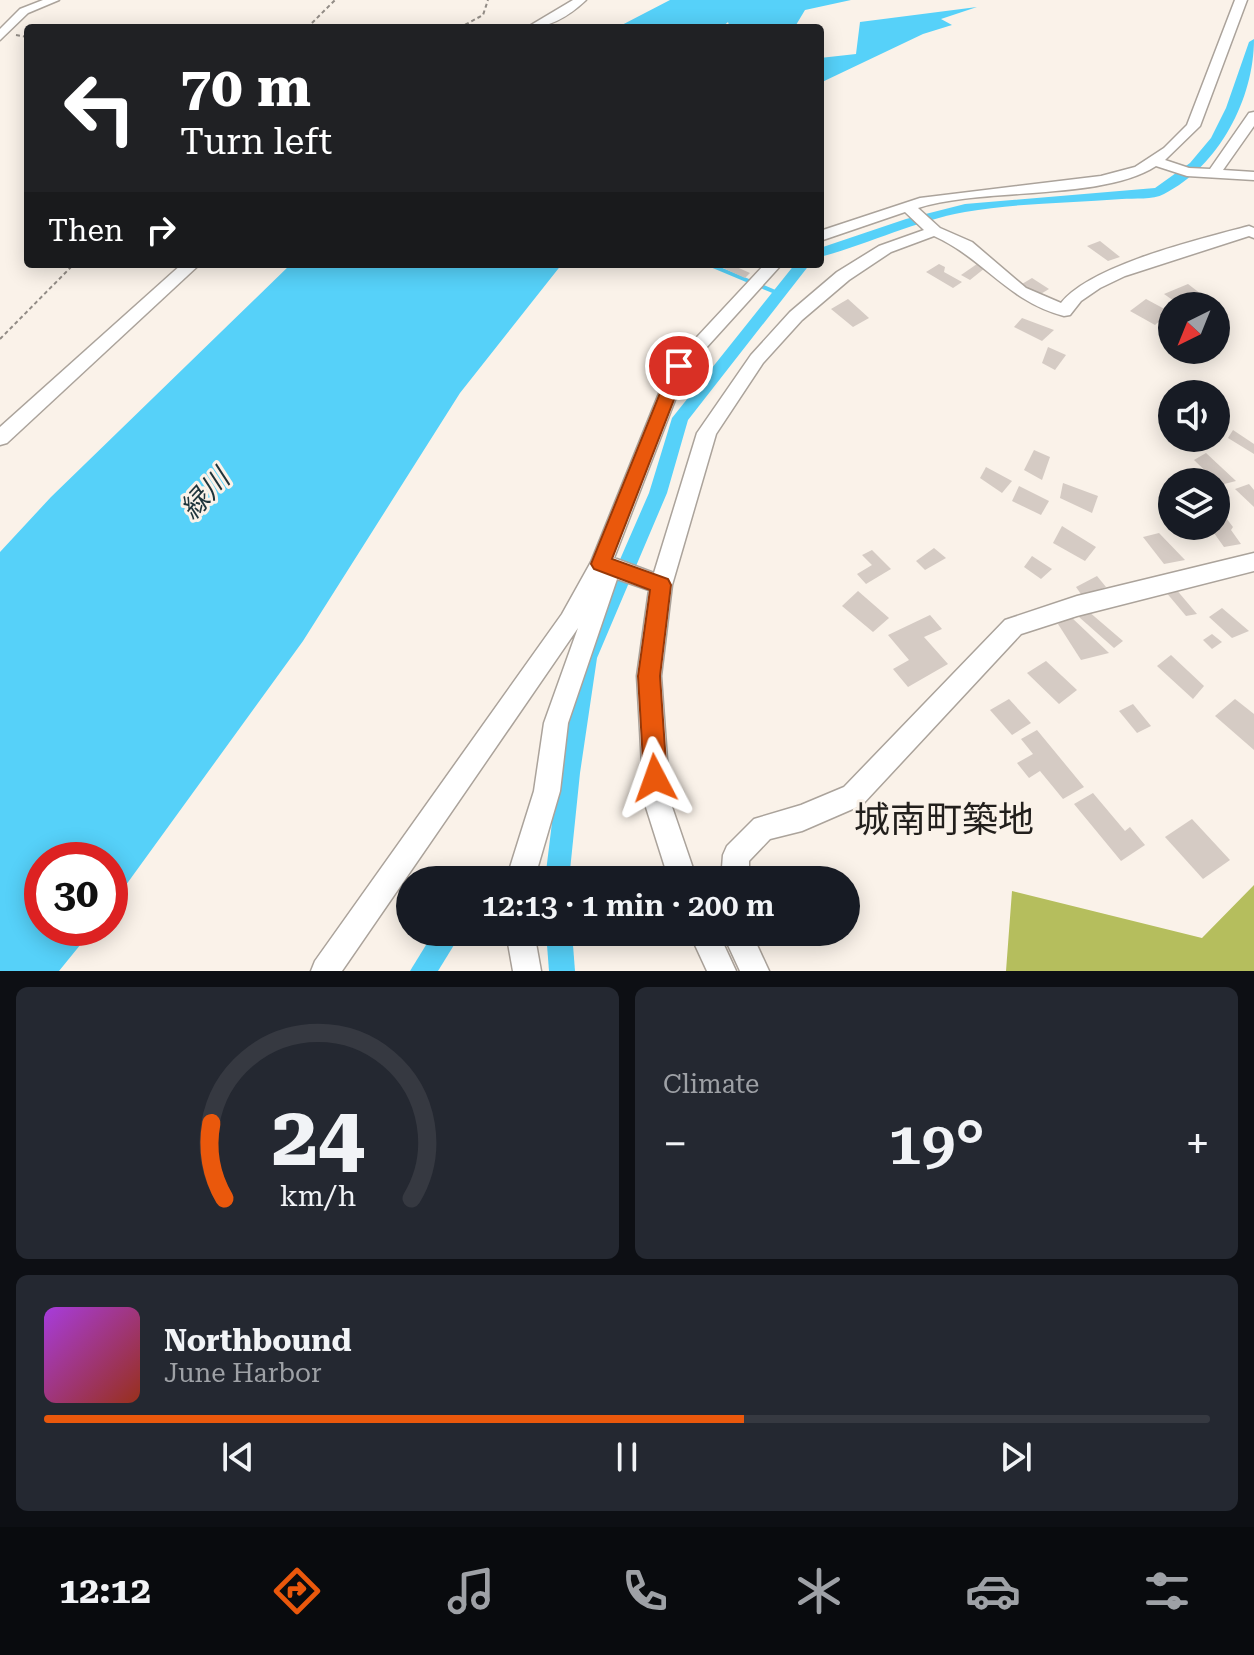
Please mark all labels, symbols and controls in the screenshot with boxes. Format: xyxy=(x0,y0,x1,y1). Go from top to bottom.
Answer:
text: 70 m xyxy=(180,54,311,120)
icon: left xyxy=(48,56,152,160)
text: Turn left xyxy=(180,121,332,163)
icon: right xyxy=(139,208,183,252)
text: Then xyxy=(48,213,123,248)
north arrow xyxy=(1158,292,1230,364)
map controls xyxy=(1158,292,1230,540)
pin xyxy=(645,332,713,400)
icon: arrive xyxy=(657,344,701,388)
button: sound xyxy=(1158,380,1230,452)
water label: 緑川 xyxy=(174,460,238,526)
button: layers xyxy=(1158,468,1230,540)
position arrow xyxy=(613,736,697,820)
district label: 城南町築地 xyxy=(854,799,1034,841)
speed limit sign: 30 xyxy=(24,842,128,946)
text: 12:13 · 1 min · 200 m xyxy=(482,888,774,923)
text: Climate xyxy=(663,1069,759,1099)
text: 24 xyxy=(271,1088,364,1185)
text: 19° xyxy=(888,1108,985,1179)
text: − xyxy=(663,1118,688,1170)
text: + xyxy=(1185,1118,1210,1170)
text: km/h xyxy=(279,1179,356,1213)
text: Northbound xyxy=(164,1323,352,1358)
text: June Harbor xyxy=(164,1358,322,1388)
icon: previous xyxy=(216,1435,260,1479)
icon: pause xyxy=(605,1435,649,1479)
icon: next xyxy=(994,1435,1038,1479)
icon: directions xyxy=(269,1563,325,1619)
icon: music xyxy=(443,1563,499,1619)
icon: phone xyxy=(617,1563,673,1619)
icon: climate xyxy=(791,1563,847,1619)
icon: car xyxy=(965,1563,1021,1619)
icon: filters xyxy=(1139,1563,1195,1619)
text: 12:12 xyxy=(59,1570,151,1612)

